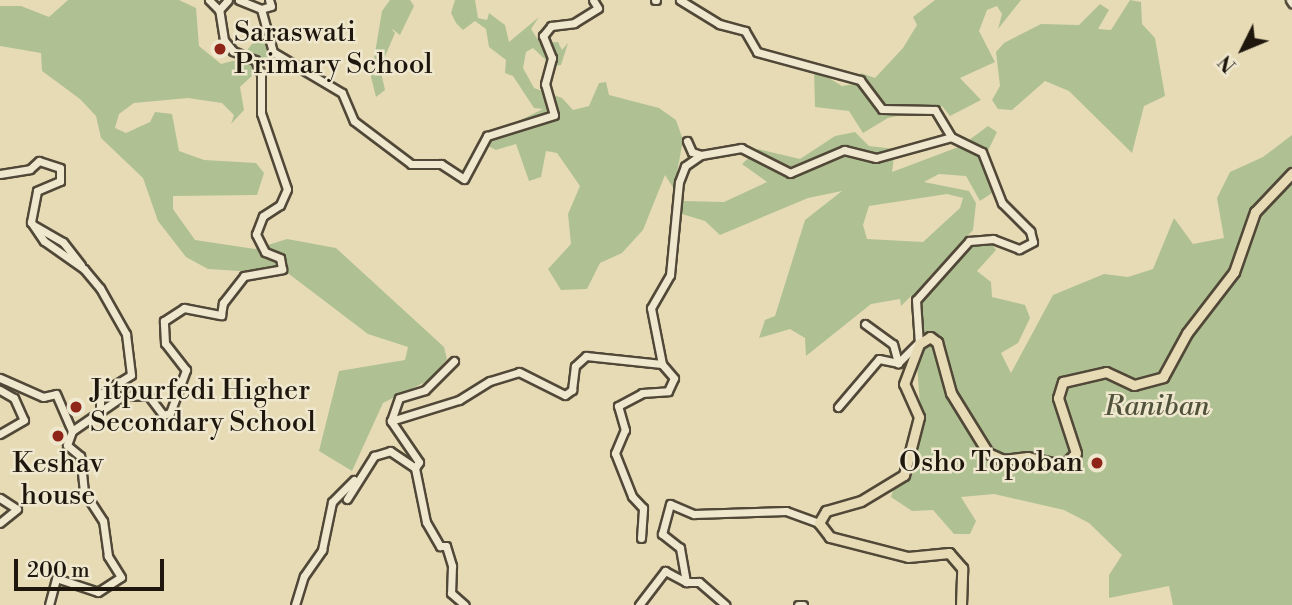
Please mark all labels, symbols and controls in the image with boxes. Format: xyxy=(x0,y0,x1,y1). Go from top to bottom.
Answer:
north arrow xyxy=(1208,14,1278,84)
place label: Saraswati Primary School xyxy=(234,16,433,82)
marker: Saraswati Primary School xyxy=(212,41,228,57)
text: N xyxy=(1214,50,1242,77)
place label: Jitpurfedi Higher Secondary School xyxy=(90,374,316,440)
park label: Raniban xyxy=(1104,390,1210,424)
marker: Jitpurfedi Higher Secondary School xyxy=(68,399,84,415)
marker: Keshav house xyxy=(50,428,66,444)
place label: Osho Topoban xyxy=(899,446,1083,480)
place label: Keshav house xyxy=(12,447,104,513)
marker: Osho Topoban xyxy=(1089,455,1105,471)
scale bar xyxy=(18,546,168,590)
text: 200 m xyxy=(27,558,90,584)

